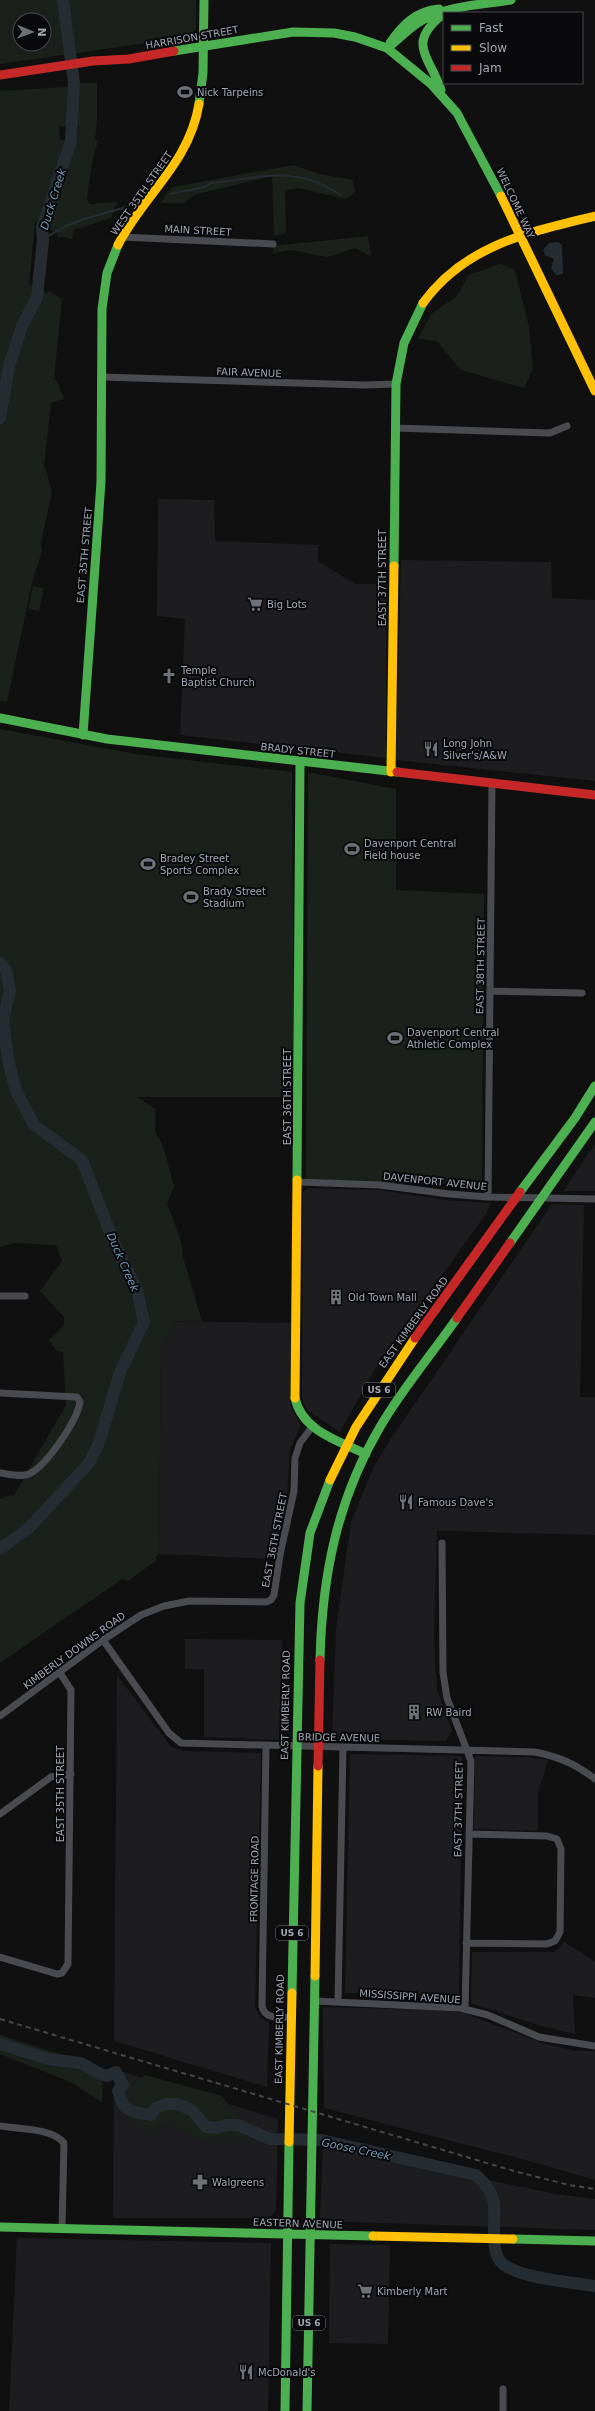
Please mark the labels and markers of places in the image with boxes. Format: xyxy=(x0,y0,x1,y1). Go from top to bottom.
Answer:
sports icon: Nick Tarpeins xyxy=(176,83,194,101)
place label: Nick Tarpeins xyxy=(197,87,263,98)
supermarket icon: Big Lots xyxy=(246,595,264,613)
place label: Big Lots xyxy=(267,599,307,610)
place label: Temple Baptist Church xyxy=(180,665,255,688)
church icon: Temple Baptist Church xyxy=(160,667,178,685)
place label: Long John Silver's/A&W xyxy=(443,738,507,761)
restaurant icon: Long John Silver's/A&W xyxy=(422,740,440,758)
place label: Davenport Central Field house xyxy=(364,838,456,861)
sports icon: Davenport Central Field house xyxy=(343,840,361,858)
place label: Bradey Street Sports Complex xyxy=(160,853,239,876)
sports icon: Bradey Street Sports Complex xyxy=(139,855,157,873)
place label: Brady Street Stadium xyxy=(203,886,266,909)
sports icon: Brady Street Stadium xyxy=(182,888,200,906)
place label: Davenport Central Athletic Complex xyxy=(407,1027,499,1050)
sports icon: Davenport Central Athletic Complex xyxy=(386,1029,404,1047)
building icon: Old Town Mall xyxy=(327,1288,345,1306)
place label: Old Town Mall xyxy=(348,1292,417,1303)
restaurant icon: Famous Dave's xyxy=(397,1493,415,1511)
place label: Famous Dave's xyxy=(418,1497,493,1508)
building icon: RW Baird xyxy=(405,1703,423,1721)
place label: RW Baird xyxy=(426,1707,472,1718)
pharmacy icon: Walgreens xyxy=(191,2173,209,2191)
place label: Walgreens xyxy=(212,2177,264,2188)
supermarket icon: Kimberly Mart xyxy=(356,2282,374,2300)
place label: Kimberly Mart xyxy=(377,2286,447,2297)
restaurant icon: McDonald's xyxy=(237,2363,255,2381)
place label: McDonald's xyxy=(258,2367,316,2378)

